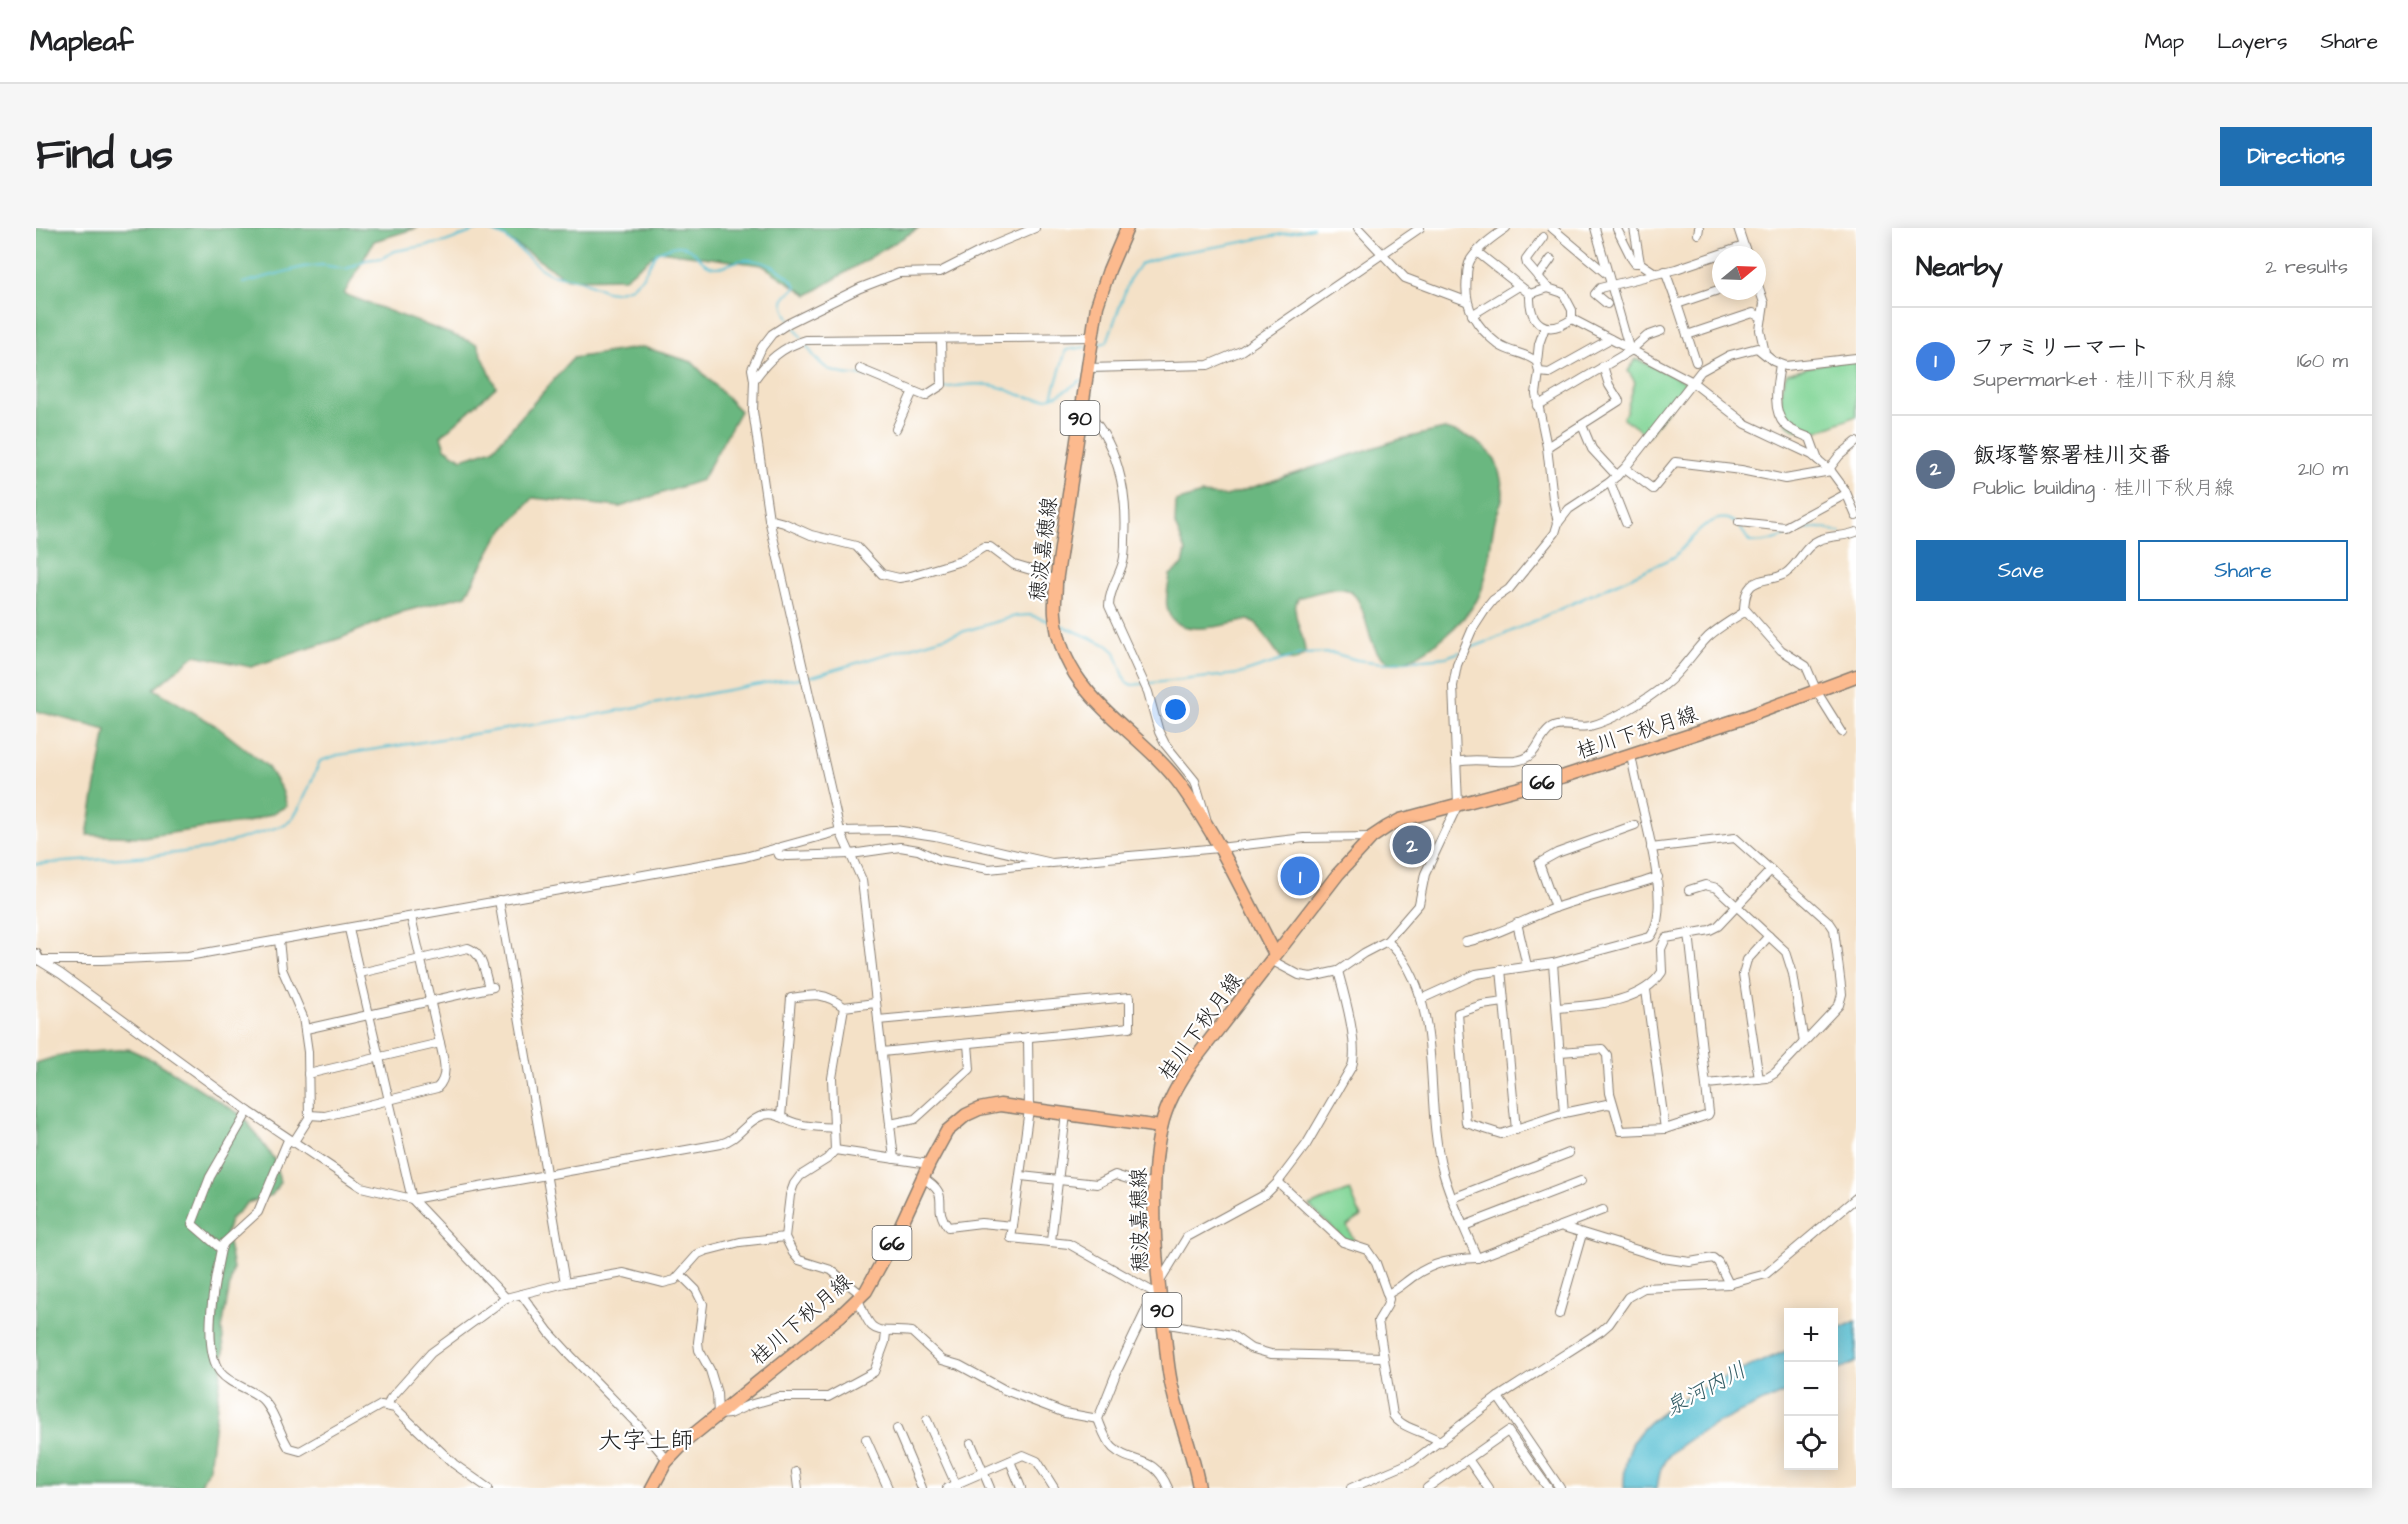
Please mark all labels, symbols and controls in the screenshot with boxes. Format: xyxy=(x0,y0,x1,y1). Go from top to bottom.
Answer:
text: Mapleaf xyxy=(30,22,133,61)
text: Map xyxy=(2144,27,2184,56)
text: Layers xyxy=(2217,27,2287,56)
text: Share xyxy=(2320,27,2378,56)
text: Find us xyxy=(36,127,173,185)
button: Directions xyxy=(2220,127,2372,186)
north arrow xyxy=(1712,246,1766,300)
text: Nearby xyxy=(1916,249,2003,285)
text: 2 results xyxy=(2265,253,2348,281)
text: ファミリーマート xyxy=(1973,332,2150,363)
text: 1 xyxy=(1934,347,1937,375)
text: 160 m xyxy=(2297,347,2348,375)
text: Supermarket · 桂川下秋月線 xyxy=(1973,366,2236,394)
road number: 90 xyxy=(1060,401,1100,435)
text: 飯塚警察署桂川交番 xyxy=(1973,440,2171,471)
text: 2 xyxy=(1930,455,1941,483)
text: 210 m xyxy=(2298,455,2348,483)
text: Public building · 桂川下秋月線 xyxy=(1973,474,2234,502)
street label: 穂波嘉穂線 xyxy=(1023,495,1064,603)
button: Save xyxy=(1916,540,2126,601)
button: Share xyxy=(2138,540,2348,601)
your location xyxy=(1161,695,1190,724)
street label: 桂川下秋月線 xyxy=(1573,699,1702,766)
road number: 66 xyxy=(1522,765,1562,799)
pin: 2 xyxy=(1392,822,1432,868)
pin: 1 xyxy=(1280,854,1320,898)
street label: 桂川下秋月線 xyxy=(1152,967,1249,1086)
street label: 穂波嘉穂線 xyxy=(1124,1167,1155,1273)
road number: 66 xyxy=(872,1226,912,1260)
street label: 桂川下秋月線 xyxy=(744,1267,858,1372)
road number: 90 xyxy=(1142,1293,1182,1327)
map controls xyxy=(1784,1308,1838,1470)
button: + xyxy=(1784,1308,1838,1362)
water label: 泉河内川 xyxy=(1660,1355,1752,1424)
button: − xyxy=(1784,1362,1838,1416)
button: locate xyxy=(1784,1416,1838,1470)
district label: 大字土師 xyxy=(598,1424,694,1458)

